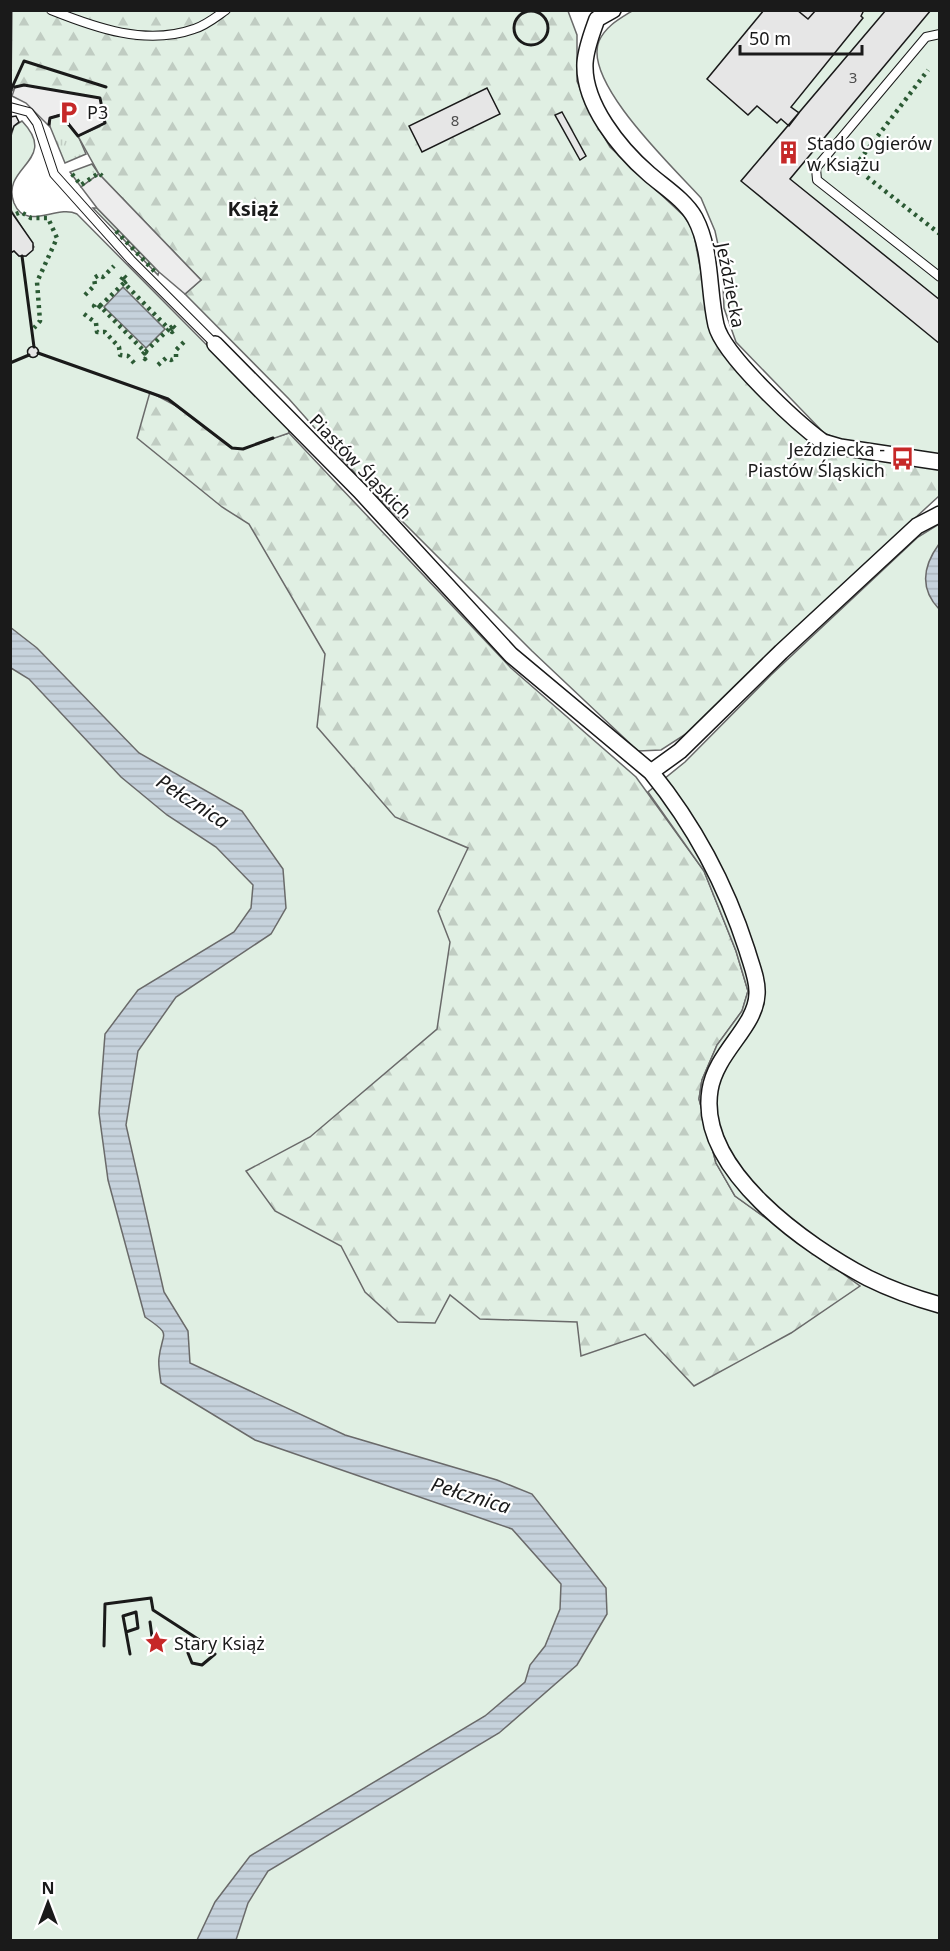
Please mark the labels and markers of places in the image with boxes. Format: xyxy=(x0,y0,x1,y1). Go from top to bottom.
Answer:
parking icon: P3 xyxy=(56,99,82,125)
place label: P3 xyxy=(87,100,108,124)
place label: Stado Ogierów w Książu xyxy=(807,131,932,176)
building icon: Stado Ogierów w Książu xyxy=(776,140,802,166)
place label: Jeździecka - Piastów Śląskich xyxy=(748,437,885,482)
bus stop icon: Jeździecka - Piastów Śląskich xyxy=(890,446,916,472)
place icon: Stary Książ xyxy=(143,1630,169,1656)
place label: Stary Książ xyxy=(174,1631,265,1655)

